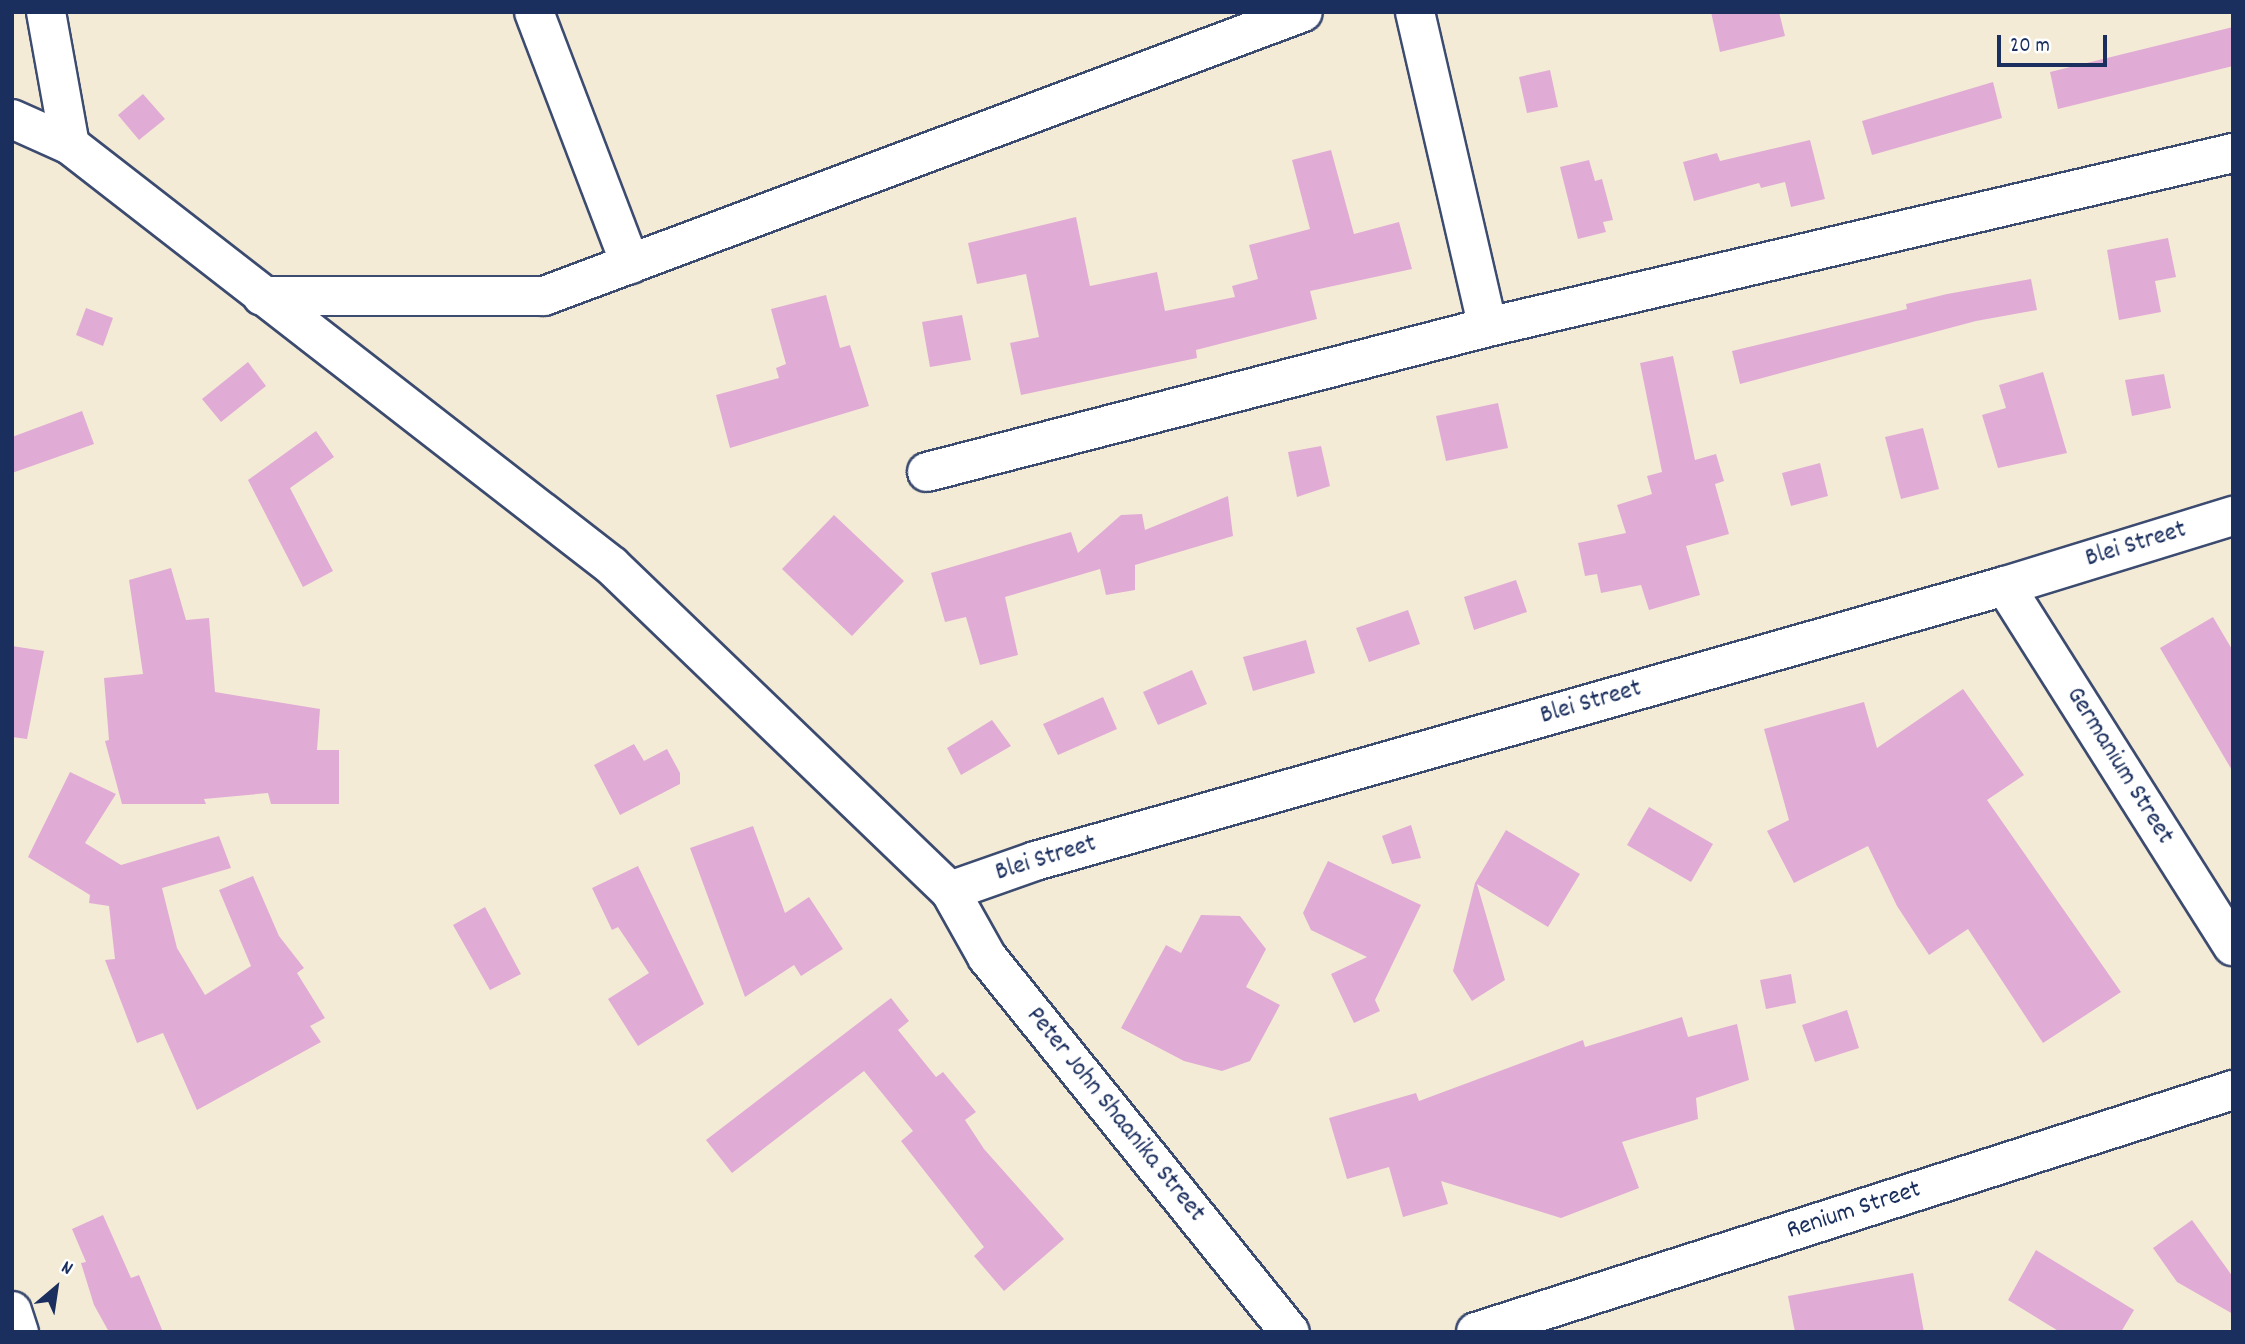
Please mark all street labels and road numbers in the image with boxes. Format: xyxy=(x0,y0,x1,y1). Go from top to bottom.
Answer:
street label: Blei Street xyxy=(2082,515,2190,575)
street label: Blei Street xyxy=(1537,674,1645,732)
street label: Germanium Street xyxy=(2058,682,2180,850)
street label: Blei Street xyxy=(992,829,1100,889)
street label: Peter John Shaanika Street xyxy=(1019,1001,1211,1229)
street label: Renium Street xyxy=(1783,1175,1925,1247)

